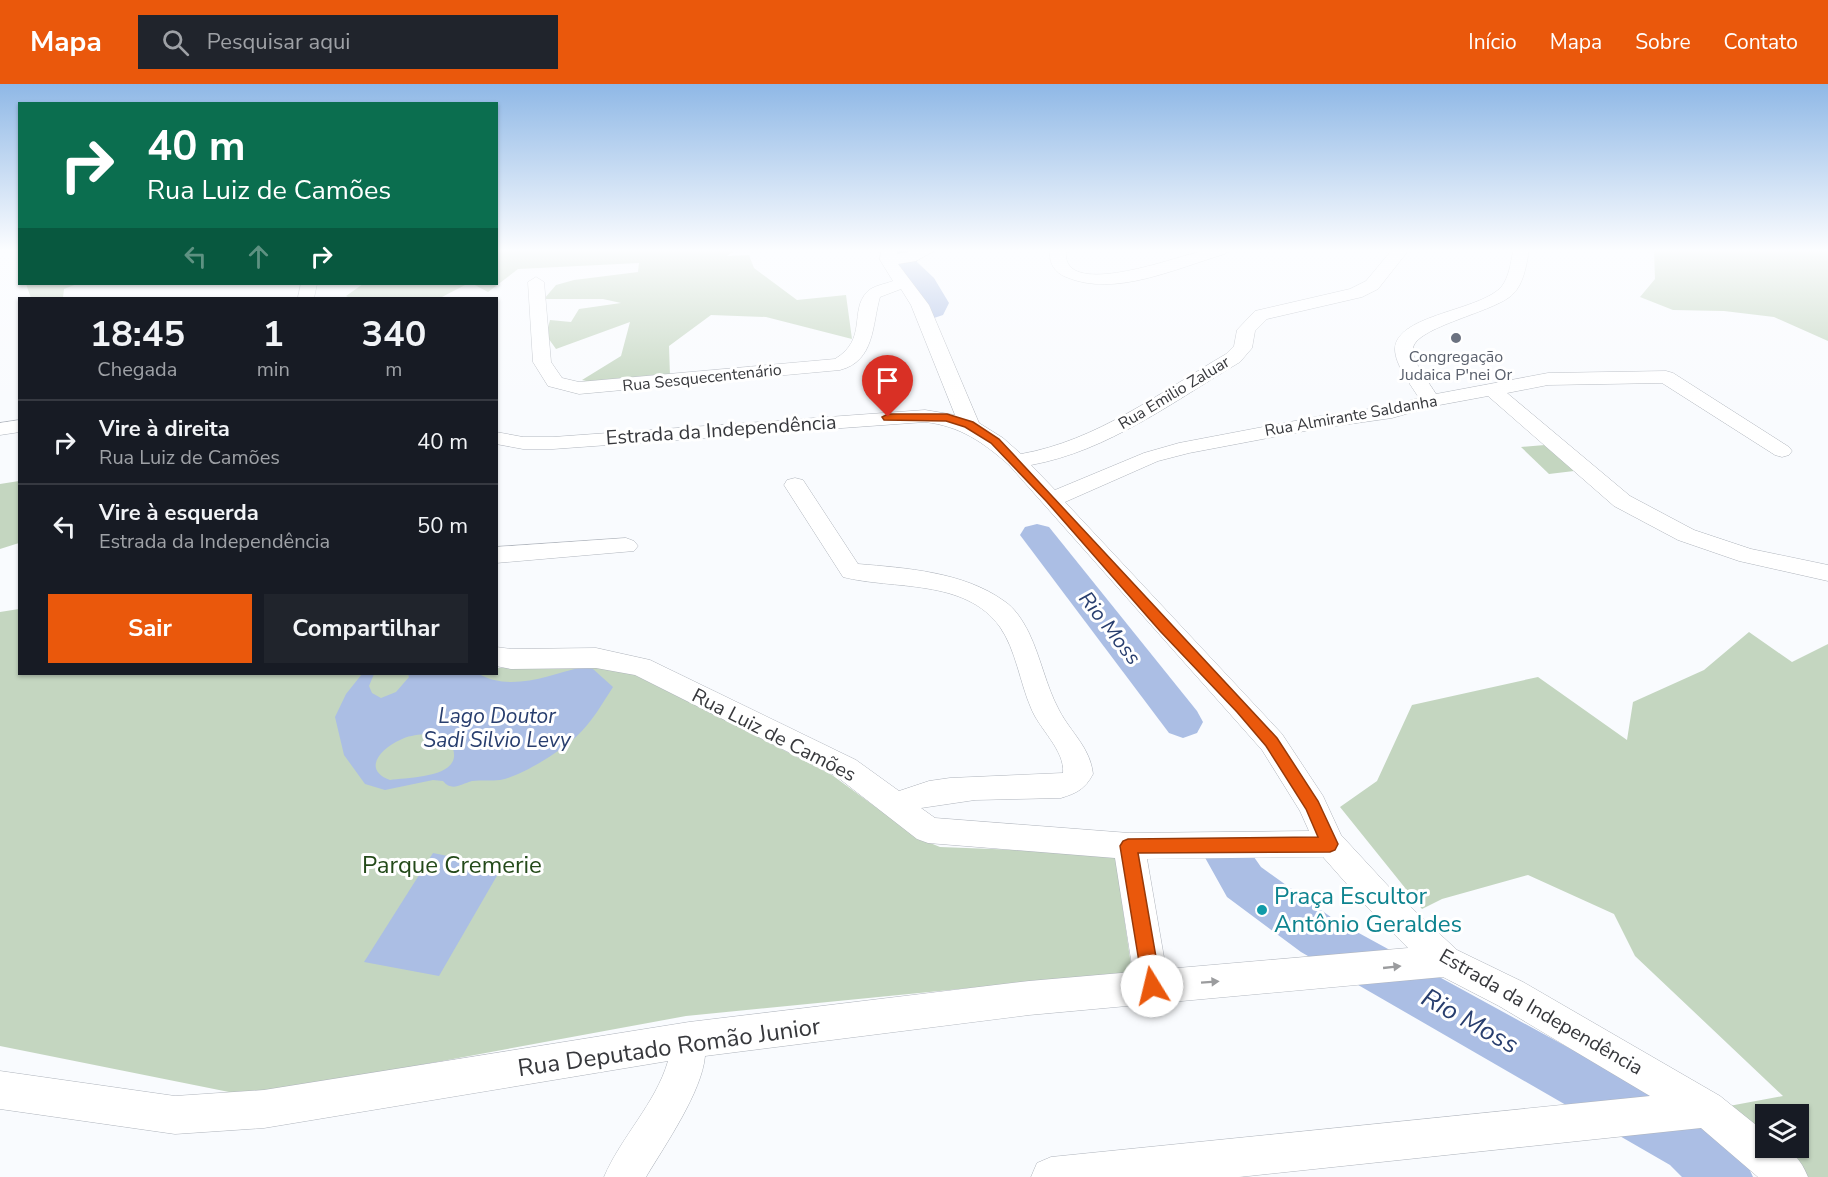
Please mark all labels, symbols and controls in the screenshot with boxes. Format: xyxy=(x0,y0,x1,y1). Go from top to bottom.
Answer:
search box xyxy=(138,15,558,69)
text: Mapa xyxy=(30,23,102,61)
icon: search xyxy=(159,26,192,59)
text: Pesquisar aqui xyxy=(207,27,350,57)
text: Início xyxy=(1468,28,1517,56)
text: Mapa xyxy=(1550,28,1602,56)
text: Sobre xyxy=(1635,28,1691,56)
text: Contato xyxy=(1724,28,1798,56)
text: 40 m xyxy=(147,118,246,175)
icon: right xyxy=(48,126,126,204)
text: Rua Luiz de Camões xyxy=(147,172,391,209)
icon: left xyxy=(179,240,212,273)
icon: ahead xyxy=(242,240,275,273)
icon: right xyxy=(305,240,338,273)
text: 18:45 xyxy=(90,310,185,359)
text: 1 xyxy=(262,310,284,359)
text: 340 xyxy=(361,310,426,359)
marker: Congregação Judaica P'nei Or xyxy=(1449,331,1463,345)
place label: Congregação Judaica P'nei Or xyxy=(1399,346,1513,386)
street label: Rua Emilio Zaluar xyxy=(1114,351,1234,435)
pin xyxy=(862,355,913,417)
text: Chegada xyxy=(97,356,177,383)
text: min xyxy=(257,356,290,383)
text: m xyxy=(385,356,402,383)
street label: Rua Sesquecentenário xyxy=(621,359,783,397)
icon: arrive xyxy=(871,364,904,397)
street label: Rua Almirante Saldanha xyxy=(1263,390,1439,442)
street label: Estrada da Independência xyxy=(605,408,837,452)
text: Vire à direita xyxy=(99,414,230,444)
icon: right xyxy=(48,426,81,459)
text: 40 m xyxy=(417,427,468,457)
text: Rua Luiz de Camões xyxy=(99,444,280,471)
text: Vire à esquerda xyxy=(99,498,259,528)
icon: left xyxy=(48,510,81,543)
text: 50 m xyxy=(417,511,468,541)
text: Estrada da Independência xyxy=(99,528,330,555)
water label: Rio Moss xyxy=(1073,586,1147,670)
button: Sair xyxy=(48,594,252,663)
button: Compartilhar xyxy=(264,594,468,663)
street label: Rua Luiz de Camões xyxy=(687,682,861,788)
water label: Lago Doutor Sadi Silvio Levy xyxy=(423,702,572,754)
park label: Parque Cremerie xyxy=(362,849,542,881)
place label: Praça Escultor Antônio Geraldes xyxy=(1274,880,1462,940)
marker: Praça Escultor Antônio Geraldes xyxy=(1255,903,1269,917)
street label: Estrada da Independência xyxy=(1434,943,1648,1081)
position arrow xyxy=(1120,954,1184,1018)
one-way arrow xyxy=(1383,962,1402,972)
one-way arrow xyxy=(1201,977,1220,987)
water label: Rio Moss xyxy=(1415,980,1525,1062)
street label: Rua Deputado Romão Junior xyxy=(516,1010,823,1084)
map controls xyxy=(1755,1104,1809,1158)
button: layers xyxy=(1755,1104,1809,1158)

